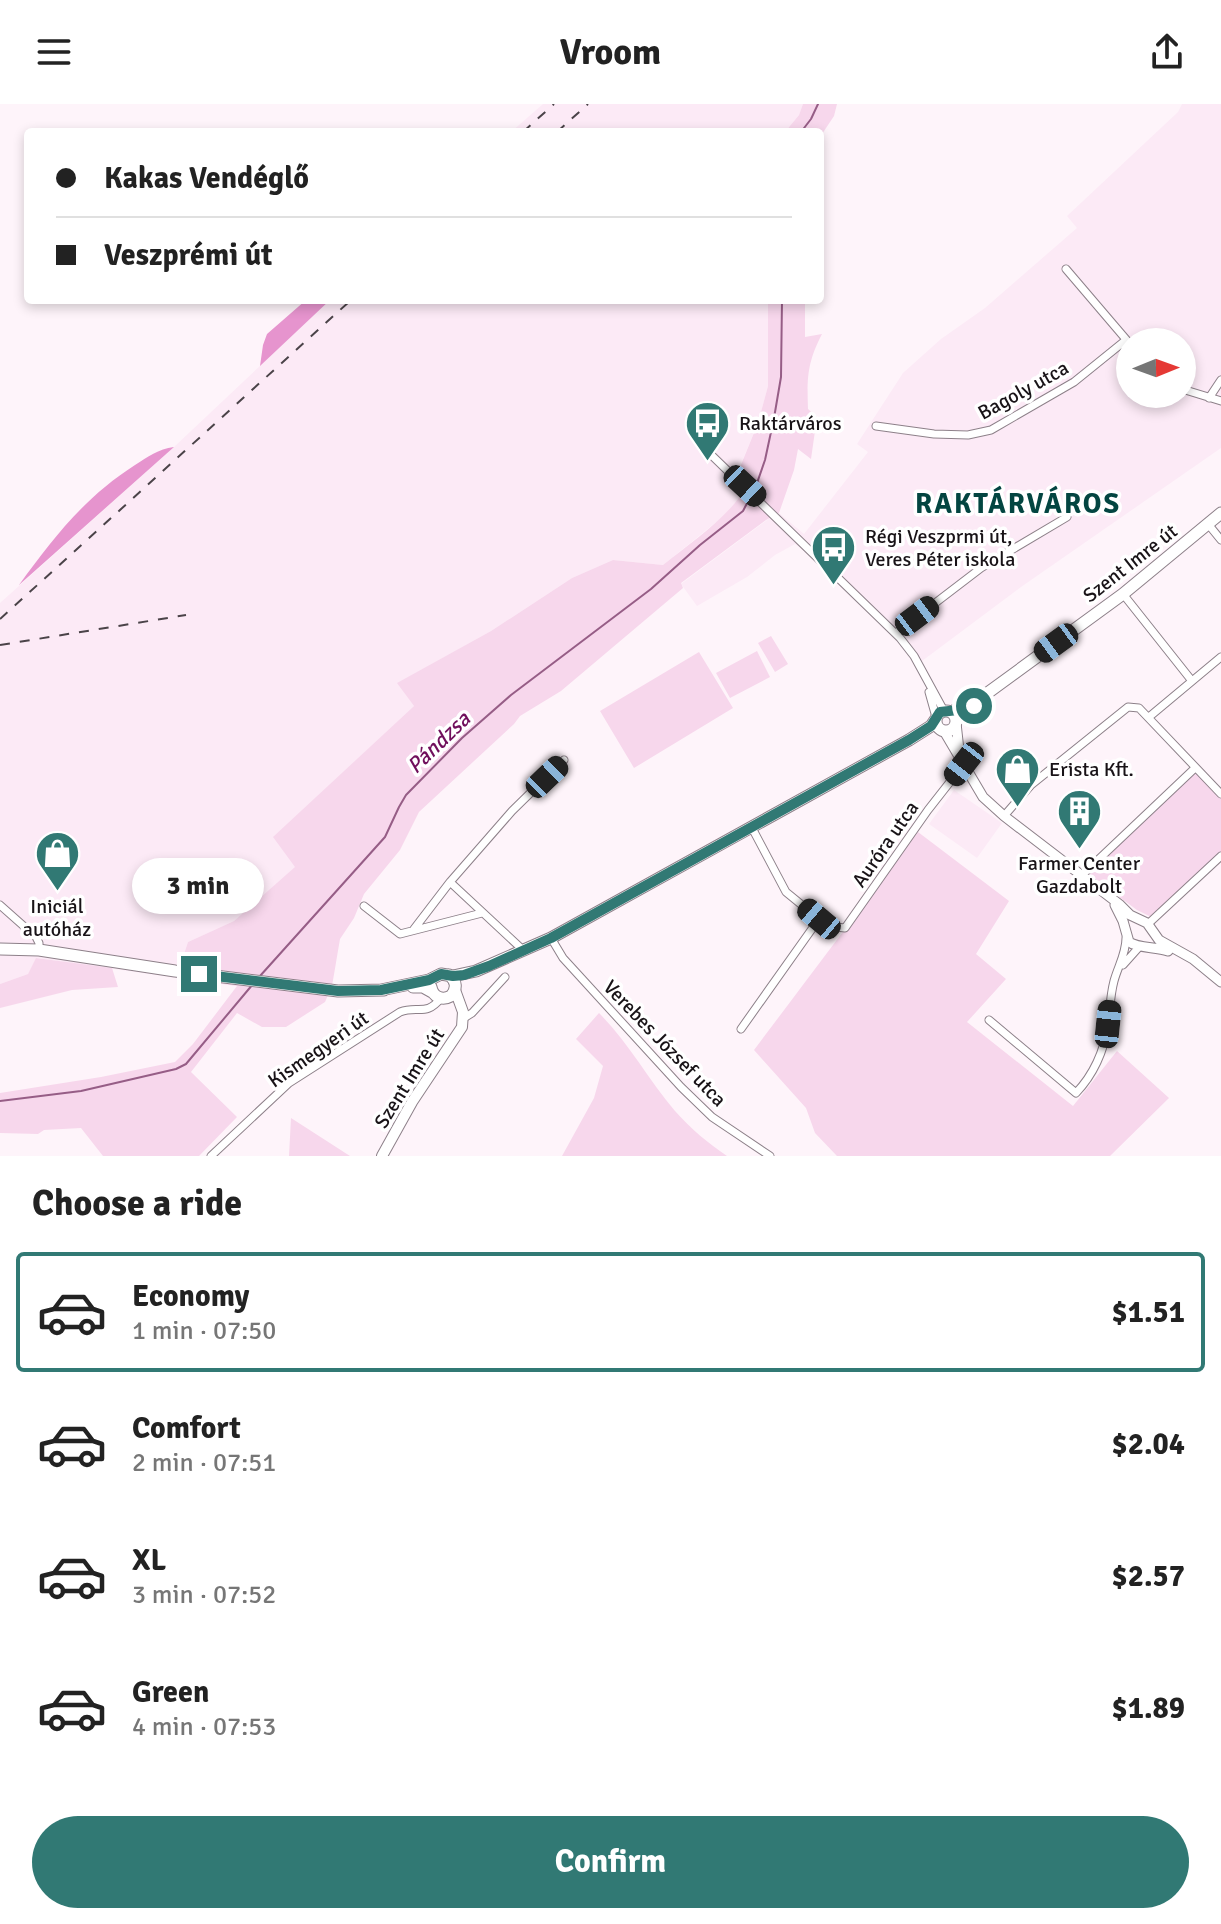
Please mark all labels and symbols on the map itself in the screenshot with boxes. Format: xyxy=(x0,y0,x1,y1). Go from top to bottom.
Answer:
north arrow xyxy=(1116,328,1196,408)
street label: Bagoly utca xyxy=(974,355,1073,426)
bus stop icon: Raktárváros xyxy=(684,399,732,462)
place label: Raktárváros xyxy=(739,411,842,436)
car xyxy=(719,461,771,511)
district label: RAKTÁRVÁROS xyxy=(915,485,1121,521)
street label: Szent Imre út xyxy=(1078,519,1183,608)
bus stop icon: Régi Veszprmi út, Veres Péter iskola xyxy=(810,524,858,587)
place label: Régi Veszprmi út, Veres Péter iskola xyxy=(865,524,1015,572)
car xyxy=(891,592,943,640)
car xyxy=(1030,619,1082,667)
route start xyxy=(956,688,992,724)
water label: Pándzsa xyxy=(401,705,476,779)
car xyxy=(940,738,988,790)
shop icon: Erista Kft. xyxy=(994,745,1042,808)
car xyxy=(521,752,573,802)
place label: Erista Kft. xyxy=(1049,757,1134,782)
building icon: Farmer Center Gazdabolt xyxy=(1055,787,1103,850)
street label: Auróra utca xyxy=(847,796,924,892)
shop icon: Iniciál autóház xyxy=(33,830,81,893)
place label: Farmer Center Gazdabolt xyxy=(1018,851,1141,899)
callout: 3 min xyxy=(133,858,265,914)
place label: Iniciál autóház xyxy=(23,894,91,942)
car xyxy=(793,894,845,944)
route end xyxy=(181,956,217,992)
street label: Verebes József utca xyxy=(598,975,731,1112)
car xyxy=(1094,999,1122,1049)
street label: Kismegyeri út xyxy=(263,1006,373,1093)
street label: Szent Imre út xyxy=(369,1024,450,1133)

